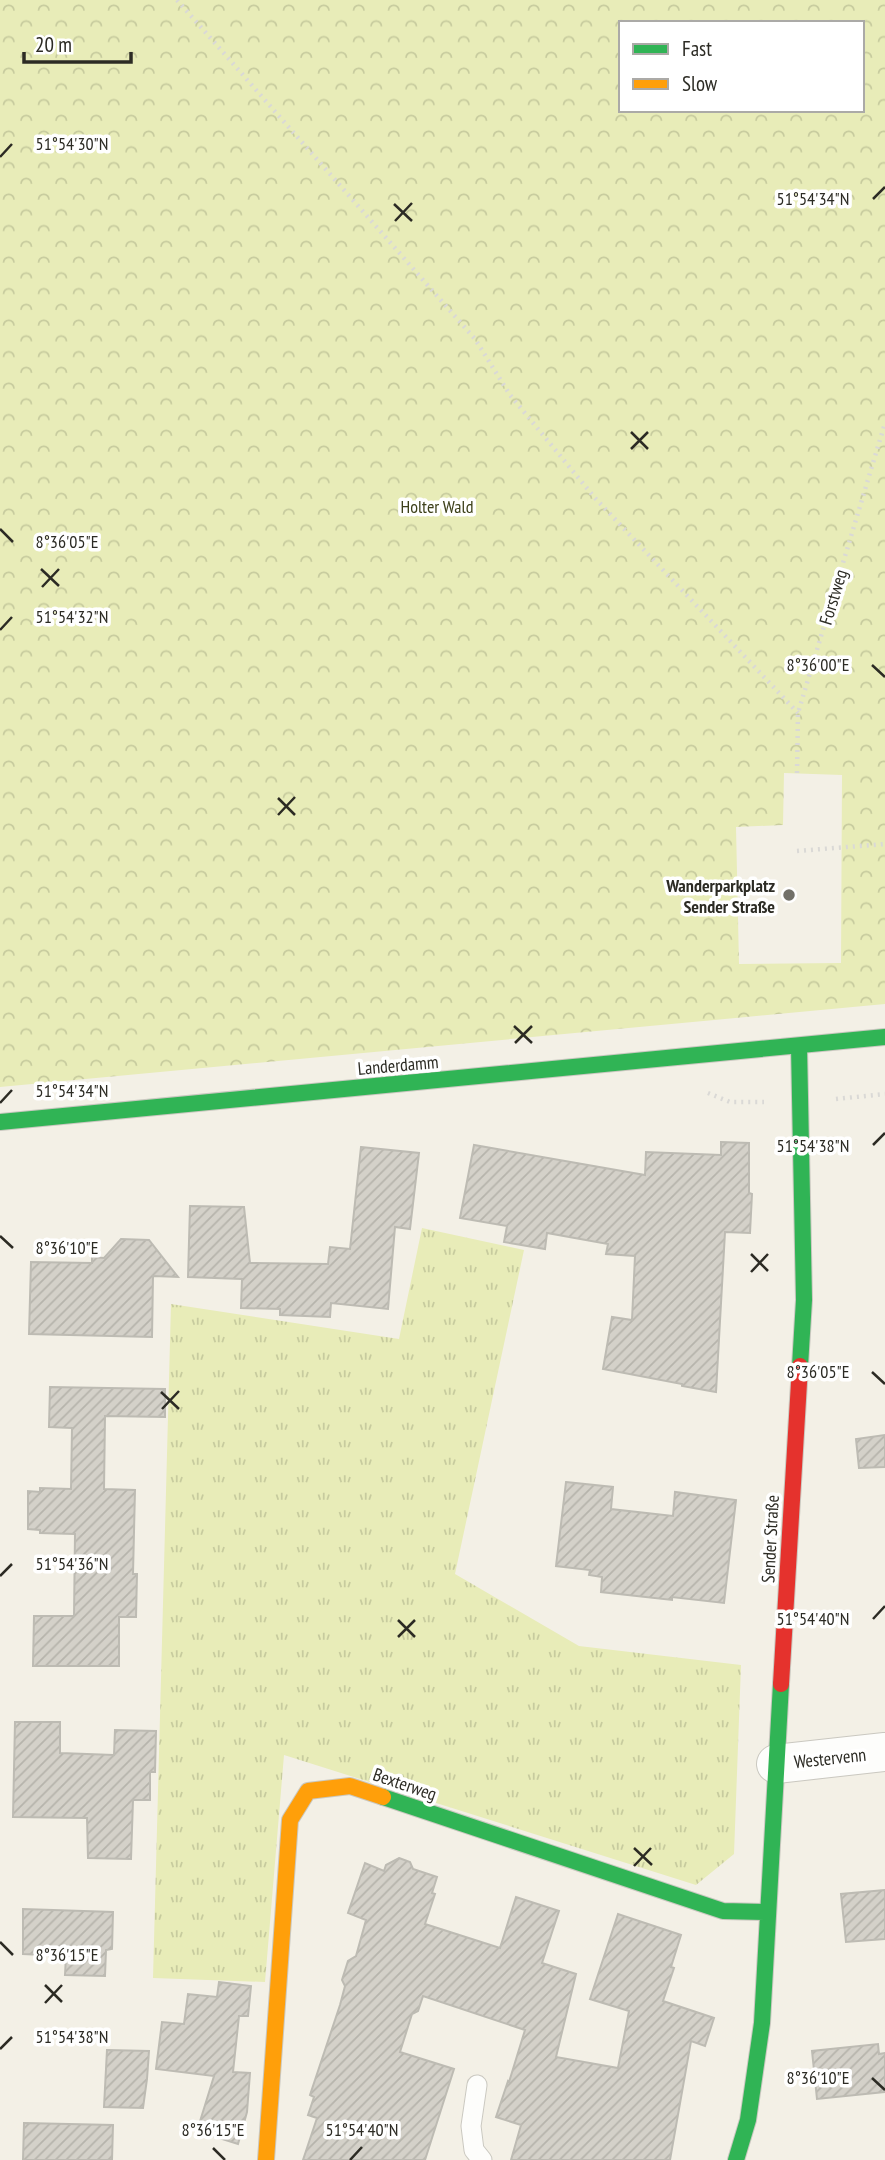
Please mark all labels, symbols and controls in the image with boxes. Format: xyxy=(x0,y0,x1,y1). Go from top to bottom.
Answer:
scale bar xyxy=(24,21,131,65)
legend xyxy=(619,21,864,112)
text: 20 m xyxy=(35,31,72,58)
text: Fast xyxy=(682,35,712,62)
text: Slow xyxy=(682,70,718,97)
text: 51°54'30"N xyxy=(36,132,108,155)
text: 51°54'34"N xyxy=(777,187,849,210)
park label: Holter Wald xyxy=(401,495,474,518)
text: 8°36'05"E xyxy=(36,530,98,553)
street label: Forstweg xyxy=(814,567,852,627)
text: 51°54'32"N xyxy=(36,605,108,628)
text: 8°36'00"E xyxy=(787,653,849,676)
place label: Wanderparkplatz Sender Straße xyxy=(665,874,775,918)
marker: Wanderparkplatz Sender Straße xyxy=(781,887,797,903)
street label: Landerdamm xyxy=(357,1050,439,1080)
text: 51°54'34"N xyxy=(36,1079,108,1102)
text: 51°54'38"N xyxy=(777,1134,849,1157)
text: 8°36'10"E xyxy=(36,1236,98,1259)
text: 8°36'05"E xyxy=(787,1360,849,1383)
street label: Sender Straße xyxy=(756,1494,784,1584)
text: 51°54'36"N xyxy=(36,1552,108,1575)
text: 51°54'40"N xyxy=(777,1607,849,1630)
street label: Westervenn xyxy=(793,1743,867,1773)
street label: Bexterweg xyxy=(370,1762,440,1806)
text: 8°36'15"E xyxy=(36,1943,98,1966)
text: 51°54'38"N xyxy=(36,2025,108,2048)
text: 8°36'10"E xyxy=(787,2066,849,2089)
text: 8°36'15"E xyxy=(182,2118,244,2141)
text: 51°54'40"N xyxy=(326,2118,398,2141)

